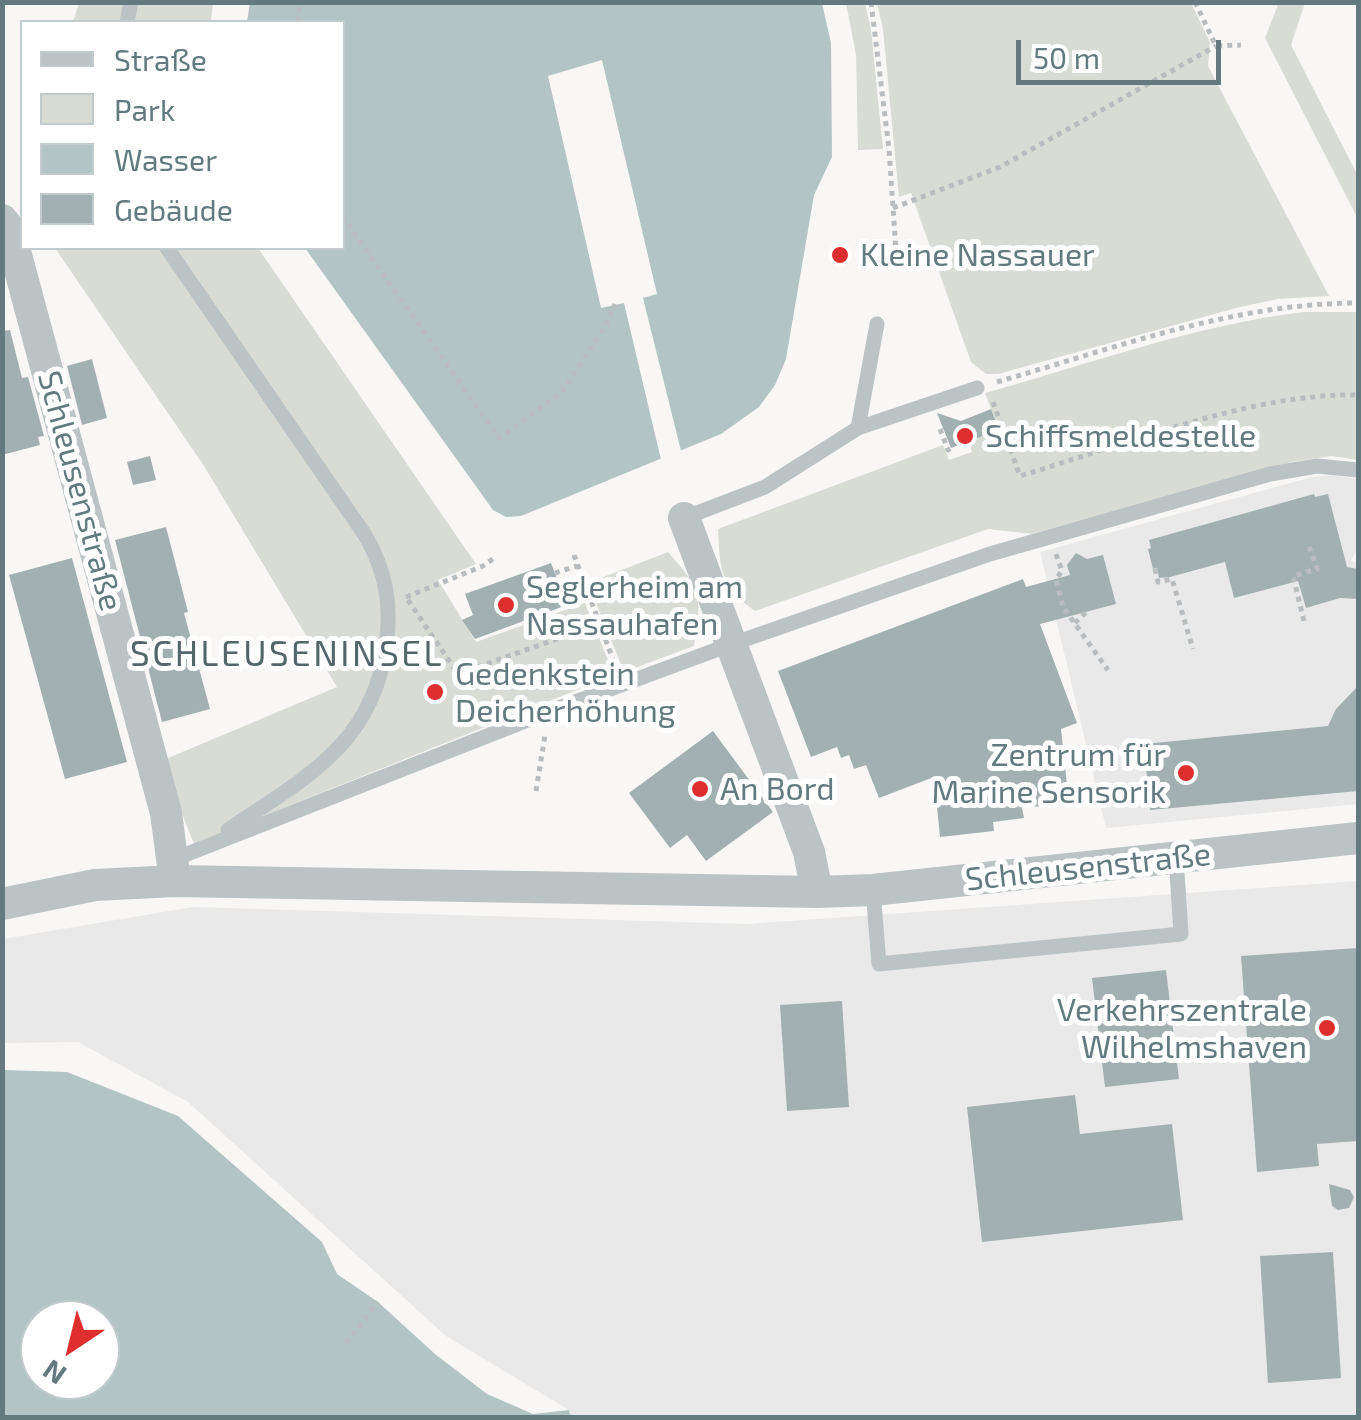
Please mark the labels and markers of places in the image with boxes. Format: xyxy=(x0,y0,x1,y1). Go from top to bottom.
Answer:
place label: Kleine Nassauer xyxy=(860,236,1095,274)
marker: Kleine Nassauer xyxy=(829,244,851,266)
place label: Schiffsmeldestelle xyxy=(985,417,1256,455)
marker: Schiffsmeldestelle xyxy=(954,425,976,447)
place label: Seglerheim am Nassauhafen xyxy=(526,568,743,643)
marker: Seglerheim am Nassauhafen xyxy=(495,594,517,616)
place label: Gedenkstein Deicherhöhung xyxy=(455,655,676,730)
marker: Gedenkstein Deicherhöhung xyxy=(424,681,446,703)
place label: Zentrum für Marine Sensorik xyxy=(931,736,1166,811)
marker: Zentrum für Marine Sensorik xyxy=(1175,762,1197,784)
place label: An Bord xyxy=(720,770,834,808)
marker: An Bord xyxy=(689,778,711,800)
place label: Verkehrszentrale Wilhelmshaven xyxy=(1057,991,1307,1066)
marker: Verkehrszentrale Wilhelmshaven xyxy=(1316,1017,1338,1039)

